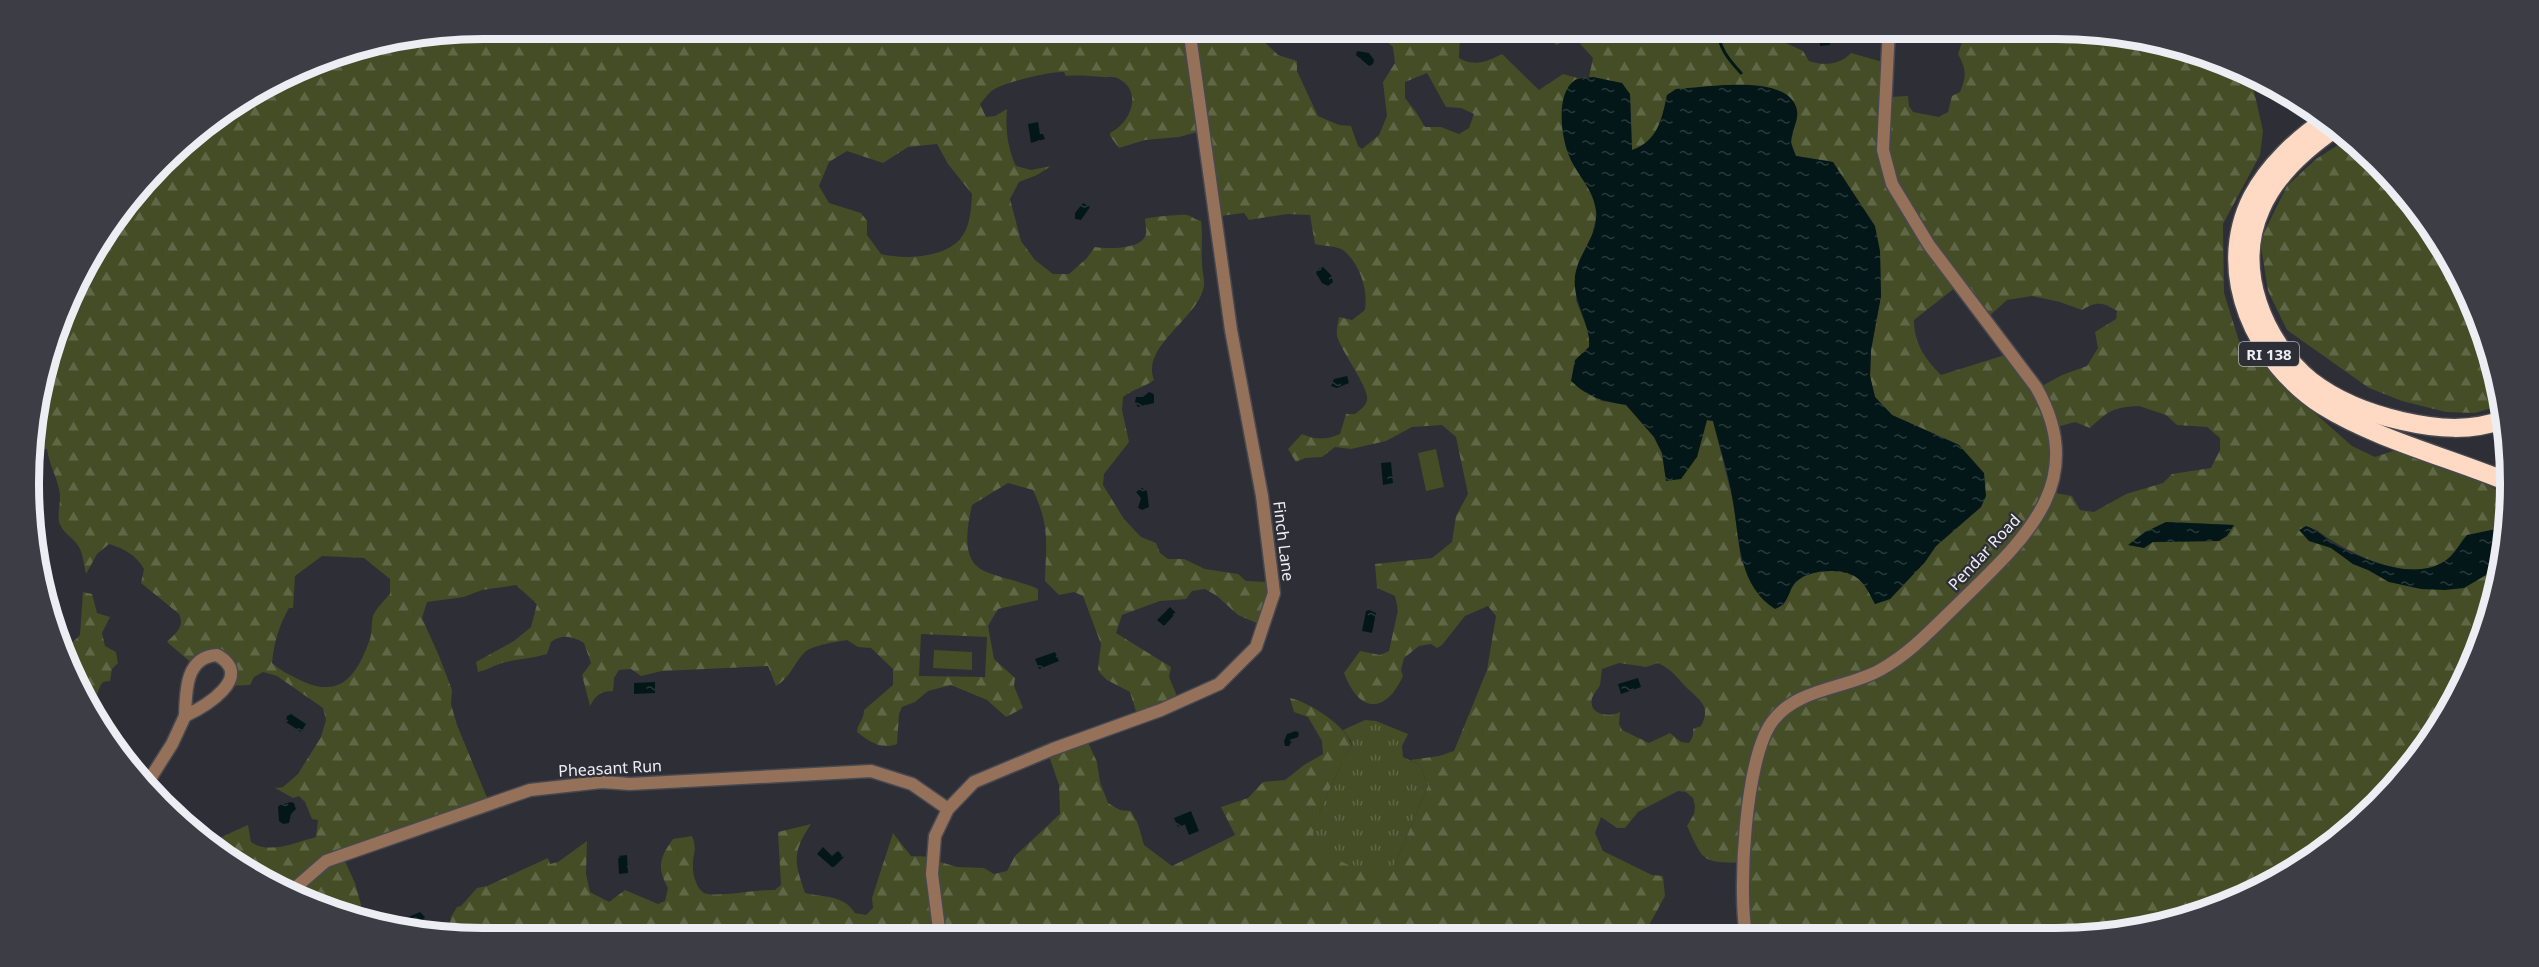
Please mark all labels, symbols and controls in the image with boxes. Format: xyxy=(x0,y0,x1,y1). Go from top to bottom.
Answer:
road number: RI 138 xyxy=(2239,342,2299,366)
street label: Finch Lane xyxy=(1268,500,1300,582)
street label: Pendar Road xyxy=(1943,509,2025,595)
street label: Pheasant Run xyxy=(558,754,662,782)

